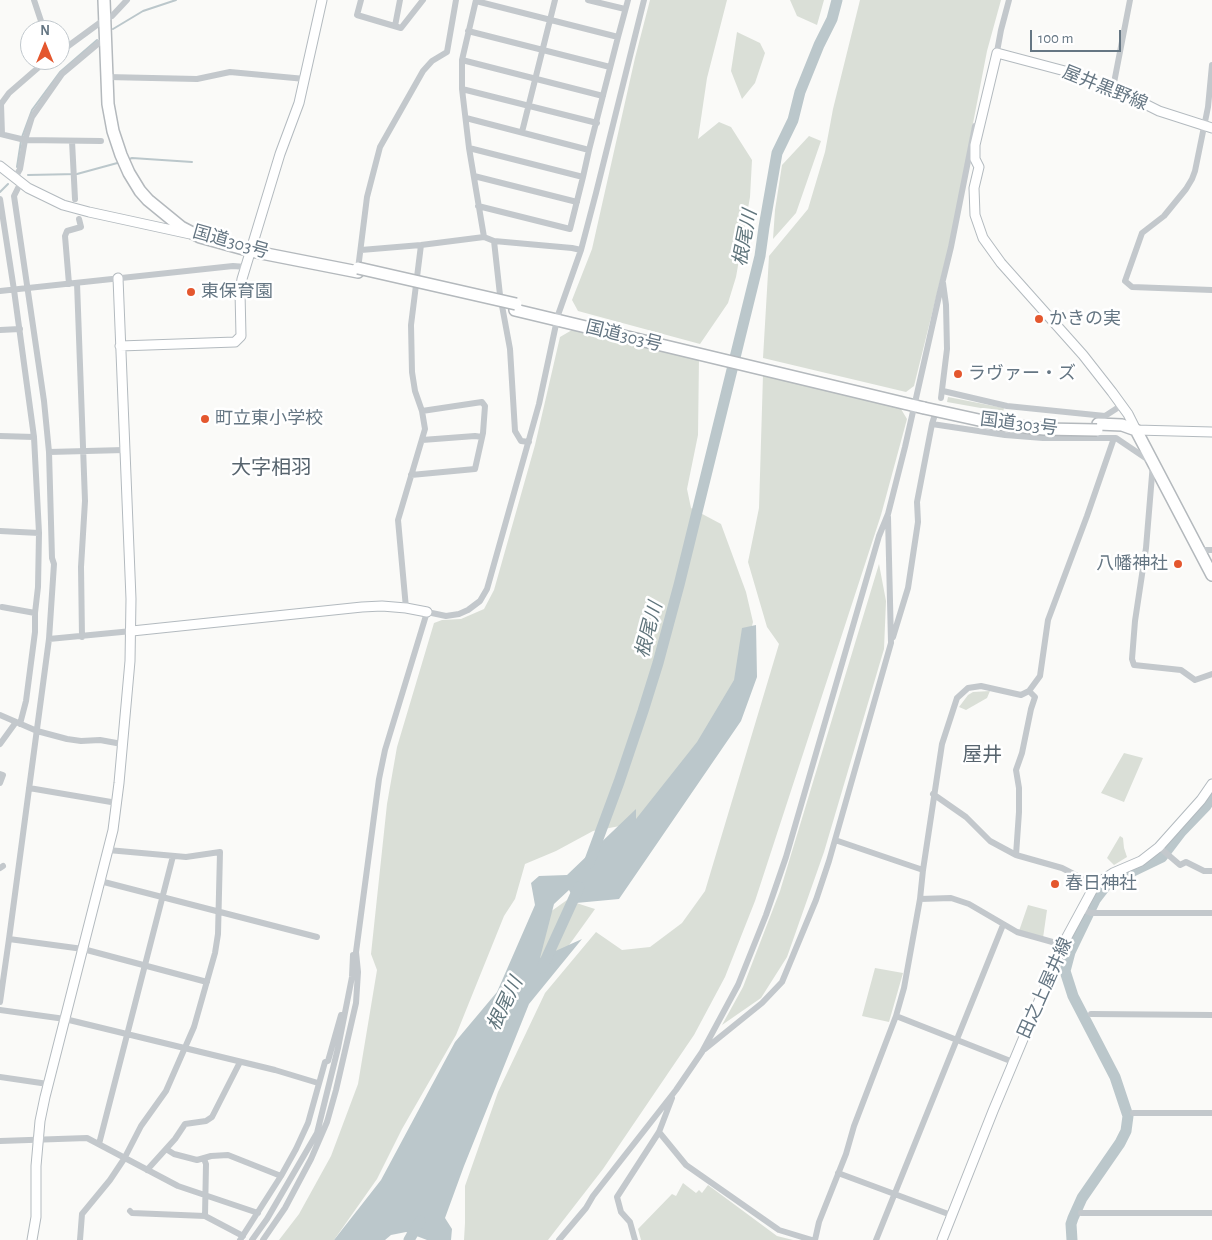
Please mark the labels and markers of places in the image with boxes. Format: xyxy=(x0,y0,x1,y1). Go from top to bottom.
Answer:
place label: 東保育園 xyxy=(201,281,273,303)
marker: 東保育園 xyxy=(185,286,197,298)
place label: かきの実 xyxy=(1049,308,1121,330)
marker: かきの実 xyxy=(1033,313,1045,325)
place label: ラヴァー・ズ xyxy=(968,363,1076,385)
marker: ラヴァー・ズ xyxy=(952,368,964,380)
place label: 町立東小学校 xyxy=(215,408,323,430)
marker: 町立東小学校 xyxy=(199,413,211,425)
place label: 八幡神社 xyxy=(1096,553,1168,575)
marker: 八幡神社 xyxy=(1172,558,1184,570)
place label: 春日神社 xyxy=(1065,873,1137,895)
marker: 春日神社 xyxy=(1049,878,1061,890)

